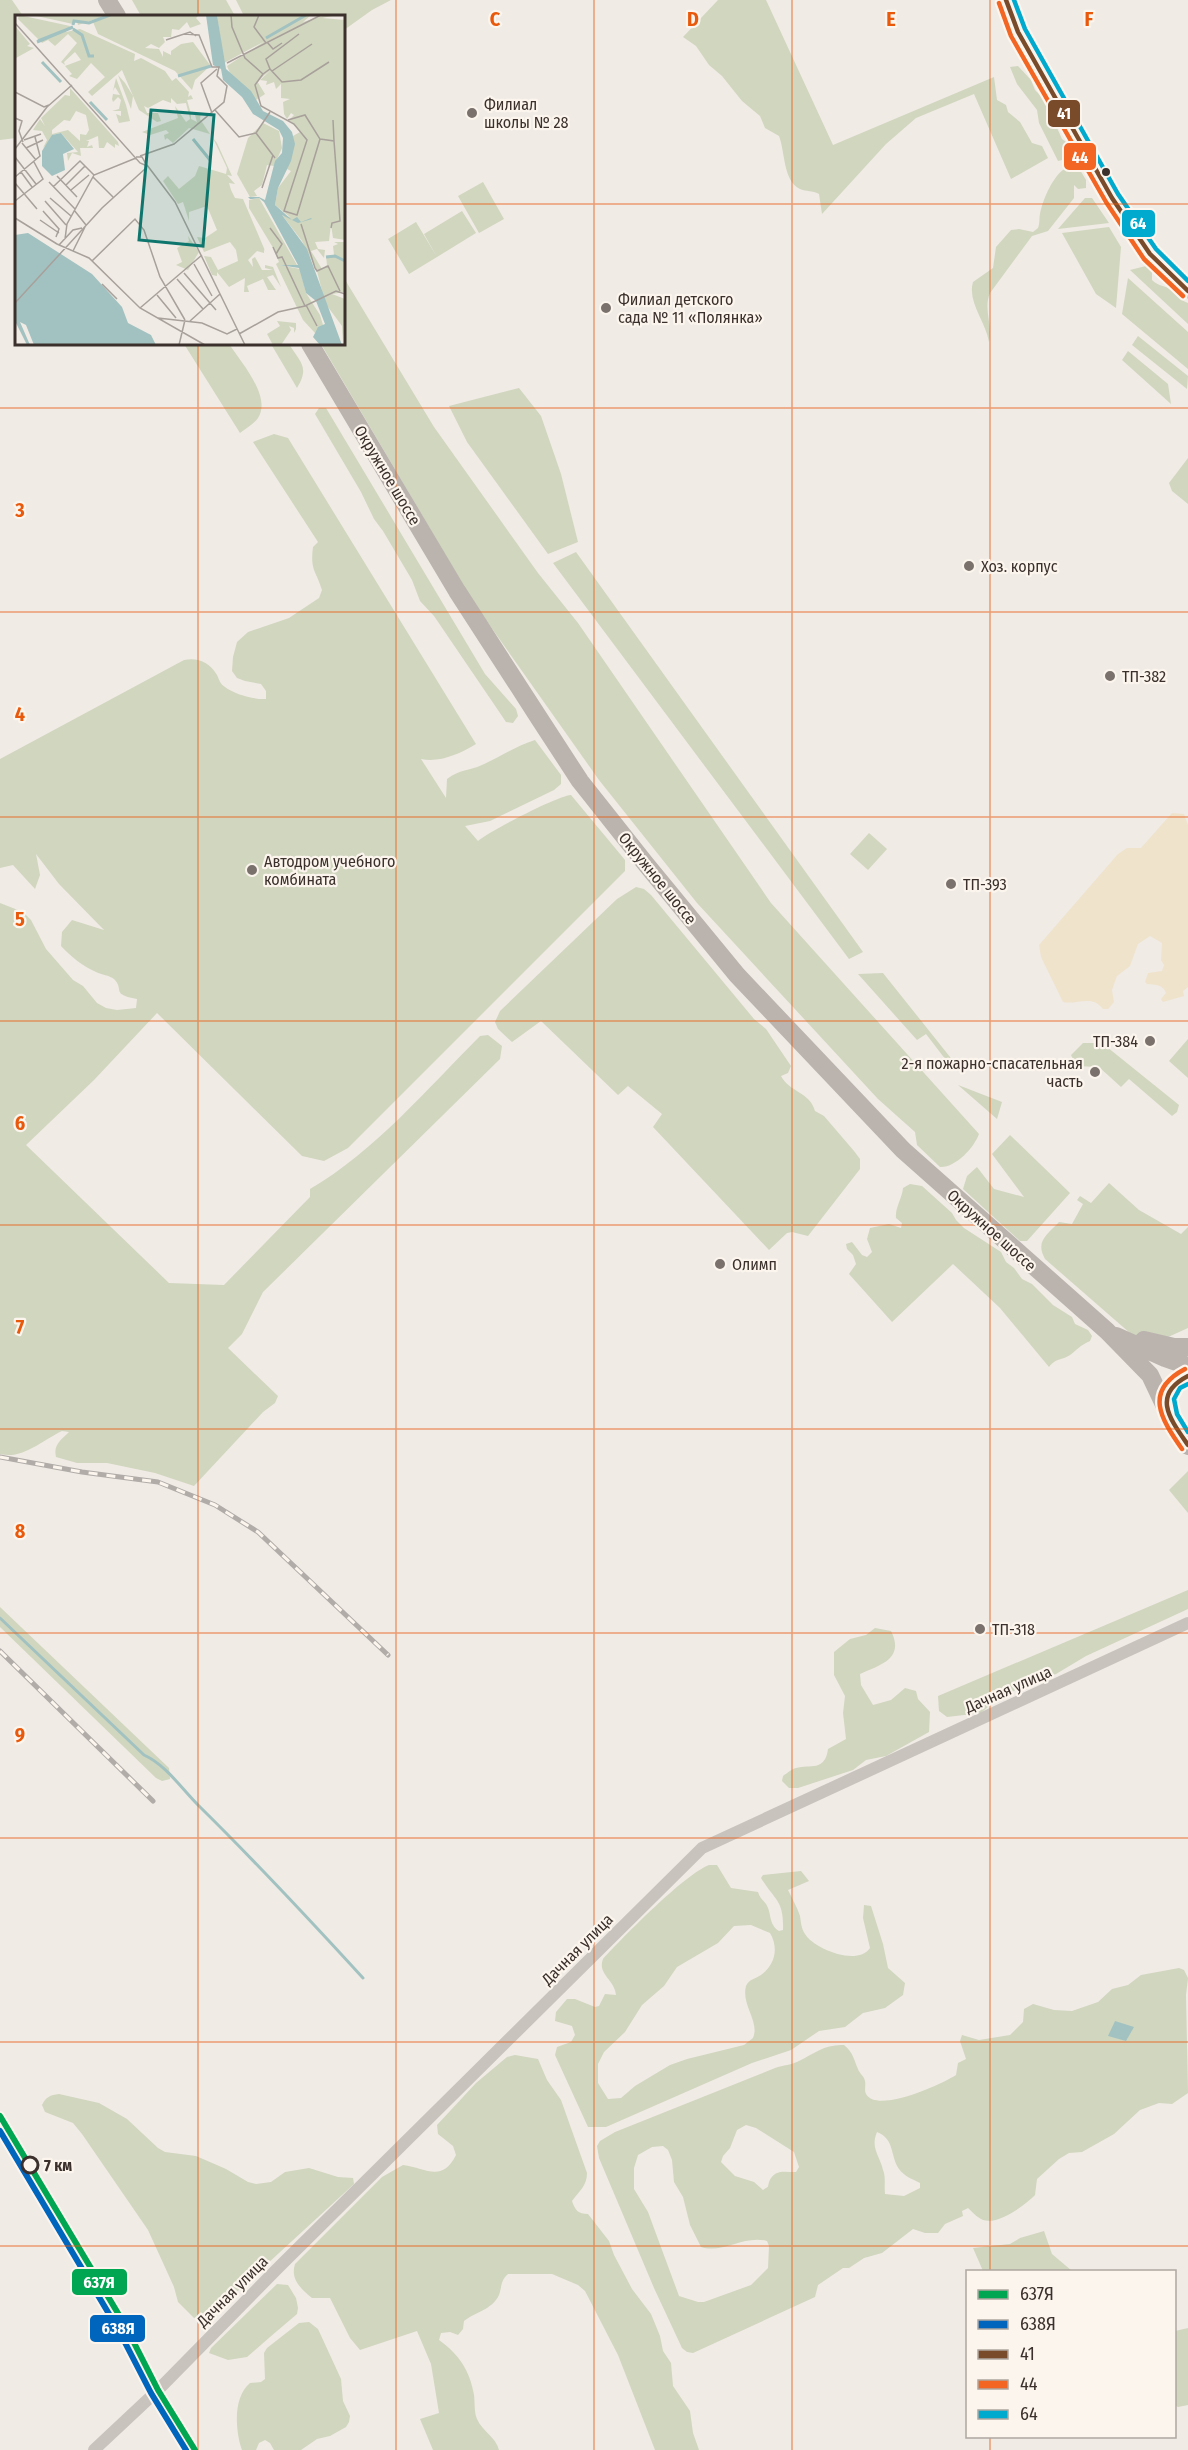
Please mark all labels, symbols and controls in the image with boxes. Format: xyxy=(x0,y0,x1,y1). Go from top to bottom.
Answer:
text: C xyxy=(490,7,501,31)
text: D xyxy=(687,7,699,31)
text: E xyxy=(886,7,896,31)
text: F xyxy=(1085,7,1094,31)
inset map xyxy=(15,15,345,345)
place label: Филиал школы № 28 xyxy=(484,95,569,132)
line badge: 41 xyxy=(1047,99,1081,128)
text: 41 xyxy=(1057,104,1071,123)
marker: Филиал школы № 28 xyxy=(465,106,479,120)
line badge: 44 xyxy=(1063,142,1097,171)
text: 44 xyxy=(1072,148,1088,167)
unlabelled marker xyxy=(1100,166,1112,178)
line badge: 64 xyxy=(1121,209,1156,238)
text: 64 xyxy=(1130,214,1146,233)
place label: Филиал детского сада № 11 «Полянка» xyxy=(618,290,763,327)
marker: Филиал детского сада № 11 «Полянка» xyxy=(599,301,613,315)
street label: Окружное шоссе xyxy=(350,422,425,529)
text: 3 xyxy=(14,498,25,522)
place label: Хоз. корпус xyxy=(981,557,1058,576)
marker: Хоз. корпус xyxy=(962,559,976,573)
place label: ТП-382 xyxy=(1122,667,1166,686)
marker: ТП-382 xyxy=(1103,669,1117,683)
text: 4 xyxy=(15,702,25,726)
street label: Окружное шоссе xyxy=(615,828,701,928)
place label: Автодром учебного комбината xyxy=(264,852,395,889)
marker: Автодром учебного комбината xyxy=(245,863,259,877)
place label: ТП-393 xyxy=(963,875,1007,894)
marker: ТП-393 xyxy=(944,877,958,891)
text: 5 xyxy=(15,907,25,931)
place label: ТП-384 xyxy=(1093,1032,1138,1051)
marker: ТП-384 xyxy=(1143,1034,1157,1048)
place label: 2-я пожарно-спасательная часть xyxy=(901,1054,1083,1091)
marker: 2-я пожарно-спасательная часть xyxy=(1088,1065,1102,1079)
text: 6 xyxy=(15,1111,25,1135)
street label: Окружное шоссе xyxy=(943,1186,1040,1275)
place label: Олимп xyxy=(732,1255,777,1274)
marker: Олимп xyxy=(713,1257,727,1271)
text: 7 xyxy=(16,1315,25,1339)
text: 8 xyxy=(15,1519,26,1543)
place label: ТП-318 xyxy=(992,1620,1035,1639)
marker: ТП-318 xyxy=(973,1622,987,1636)
street label: Дачная улица xyxy=(961,1662,1055,1717)
text: 9 xyxy=(15,1723,25,1747)
street label: Дачная улица xyxy=(537,1910,617,1990)
marker: 7 км xyxy=(21,2156,39,2174)
place label: 7 км xyxy=(44,2156,72,2175)
street label: Дачная улица xyxy=(192,2252,272,2332)
line badge: 637Я xyxy=(71,2268,128,2296)
legend xyxy=(966,2270,1176,2438)
text: 637Я xyxy=(83,2273,115,2292)
text: 637Я xyxy=(1020,2283,1054,2305)
text: 638Я xyxy=(1020,2313,1056,2335)
line badge: 638Я xyxy=(89,2314,146,2343)
text: 638Я xyxy=(101,2319,135,2338)
text: 41 xyxy=(1020,2343,1035,2365)
text: 44 xyxy=(1020,2373,1038,2395)
text: 64 xyxy=(1020,2403,1038,2425)

